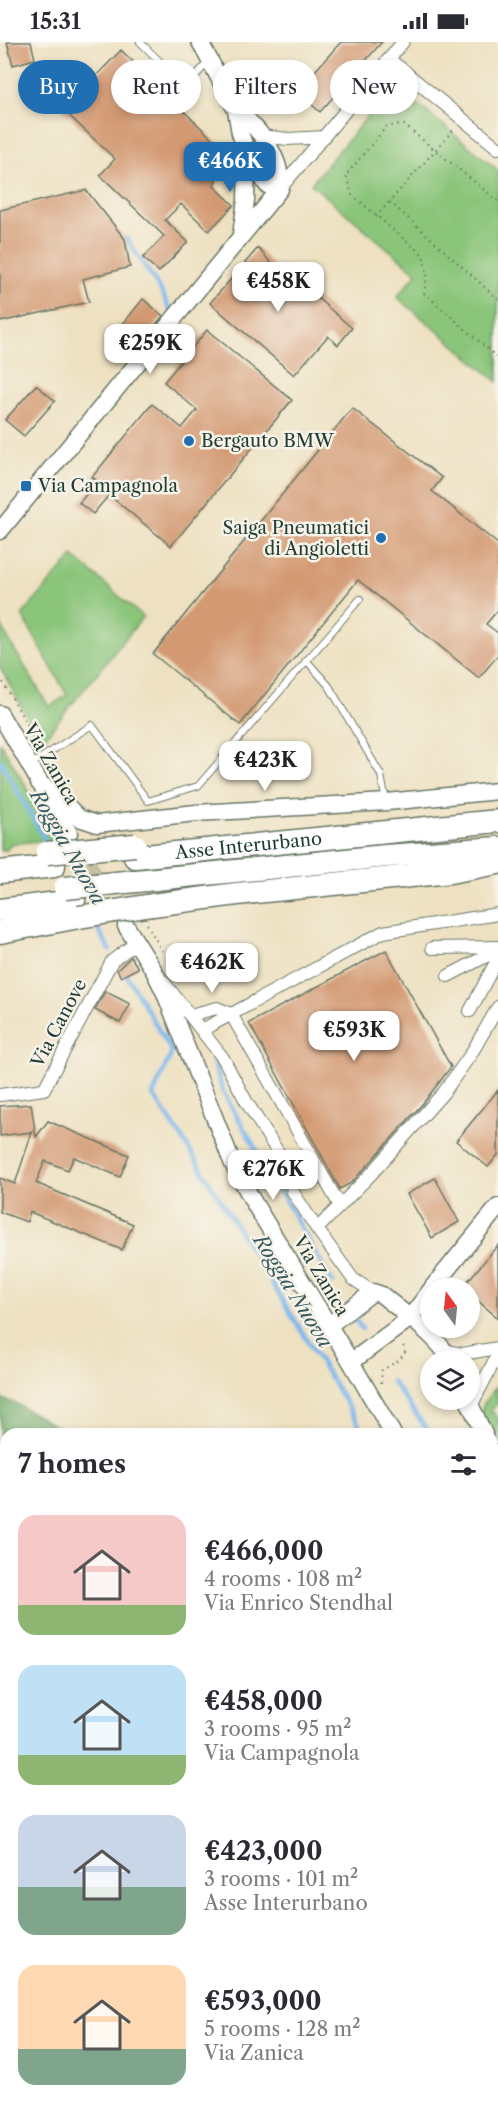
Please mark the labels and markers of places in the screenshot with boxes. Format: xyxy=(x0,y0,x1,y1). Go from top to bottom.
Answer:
pin: €466K xyxy=(188,142,272,193)
pin: €458K xyxy=(236,262,320,313)
pin: €259K xyxy=(108,324,192,375)
place label: Bergauto BMW xyxy=(201,430,335,452)
marker: Bergauto BMW xyxy=(182,434,196,448)
place label: Via Campagnola xyxy=(37,475,178,497)
marker: Via Campagnola xyxy=(19,479,33,493)
place label: Saiga Pneumatici di Angioletti xyxy=(222,517,370,560)
marker: Saiga Pneumatici di Angioletti xyxy=(374,531,388,545)
pin: €423K xyxy=(223,741,307,792)
pin: €462K xyxy=(170,943,254,994)
pin: €593K xyxy=(312,1011,396,1062)
pin: €276K xyxy=(231,1150,315,1201)

